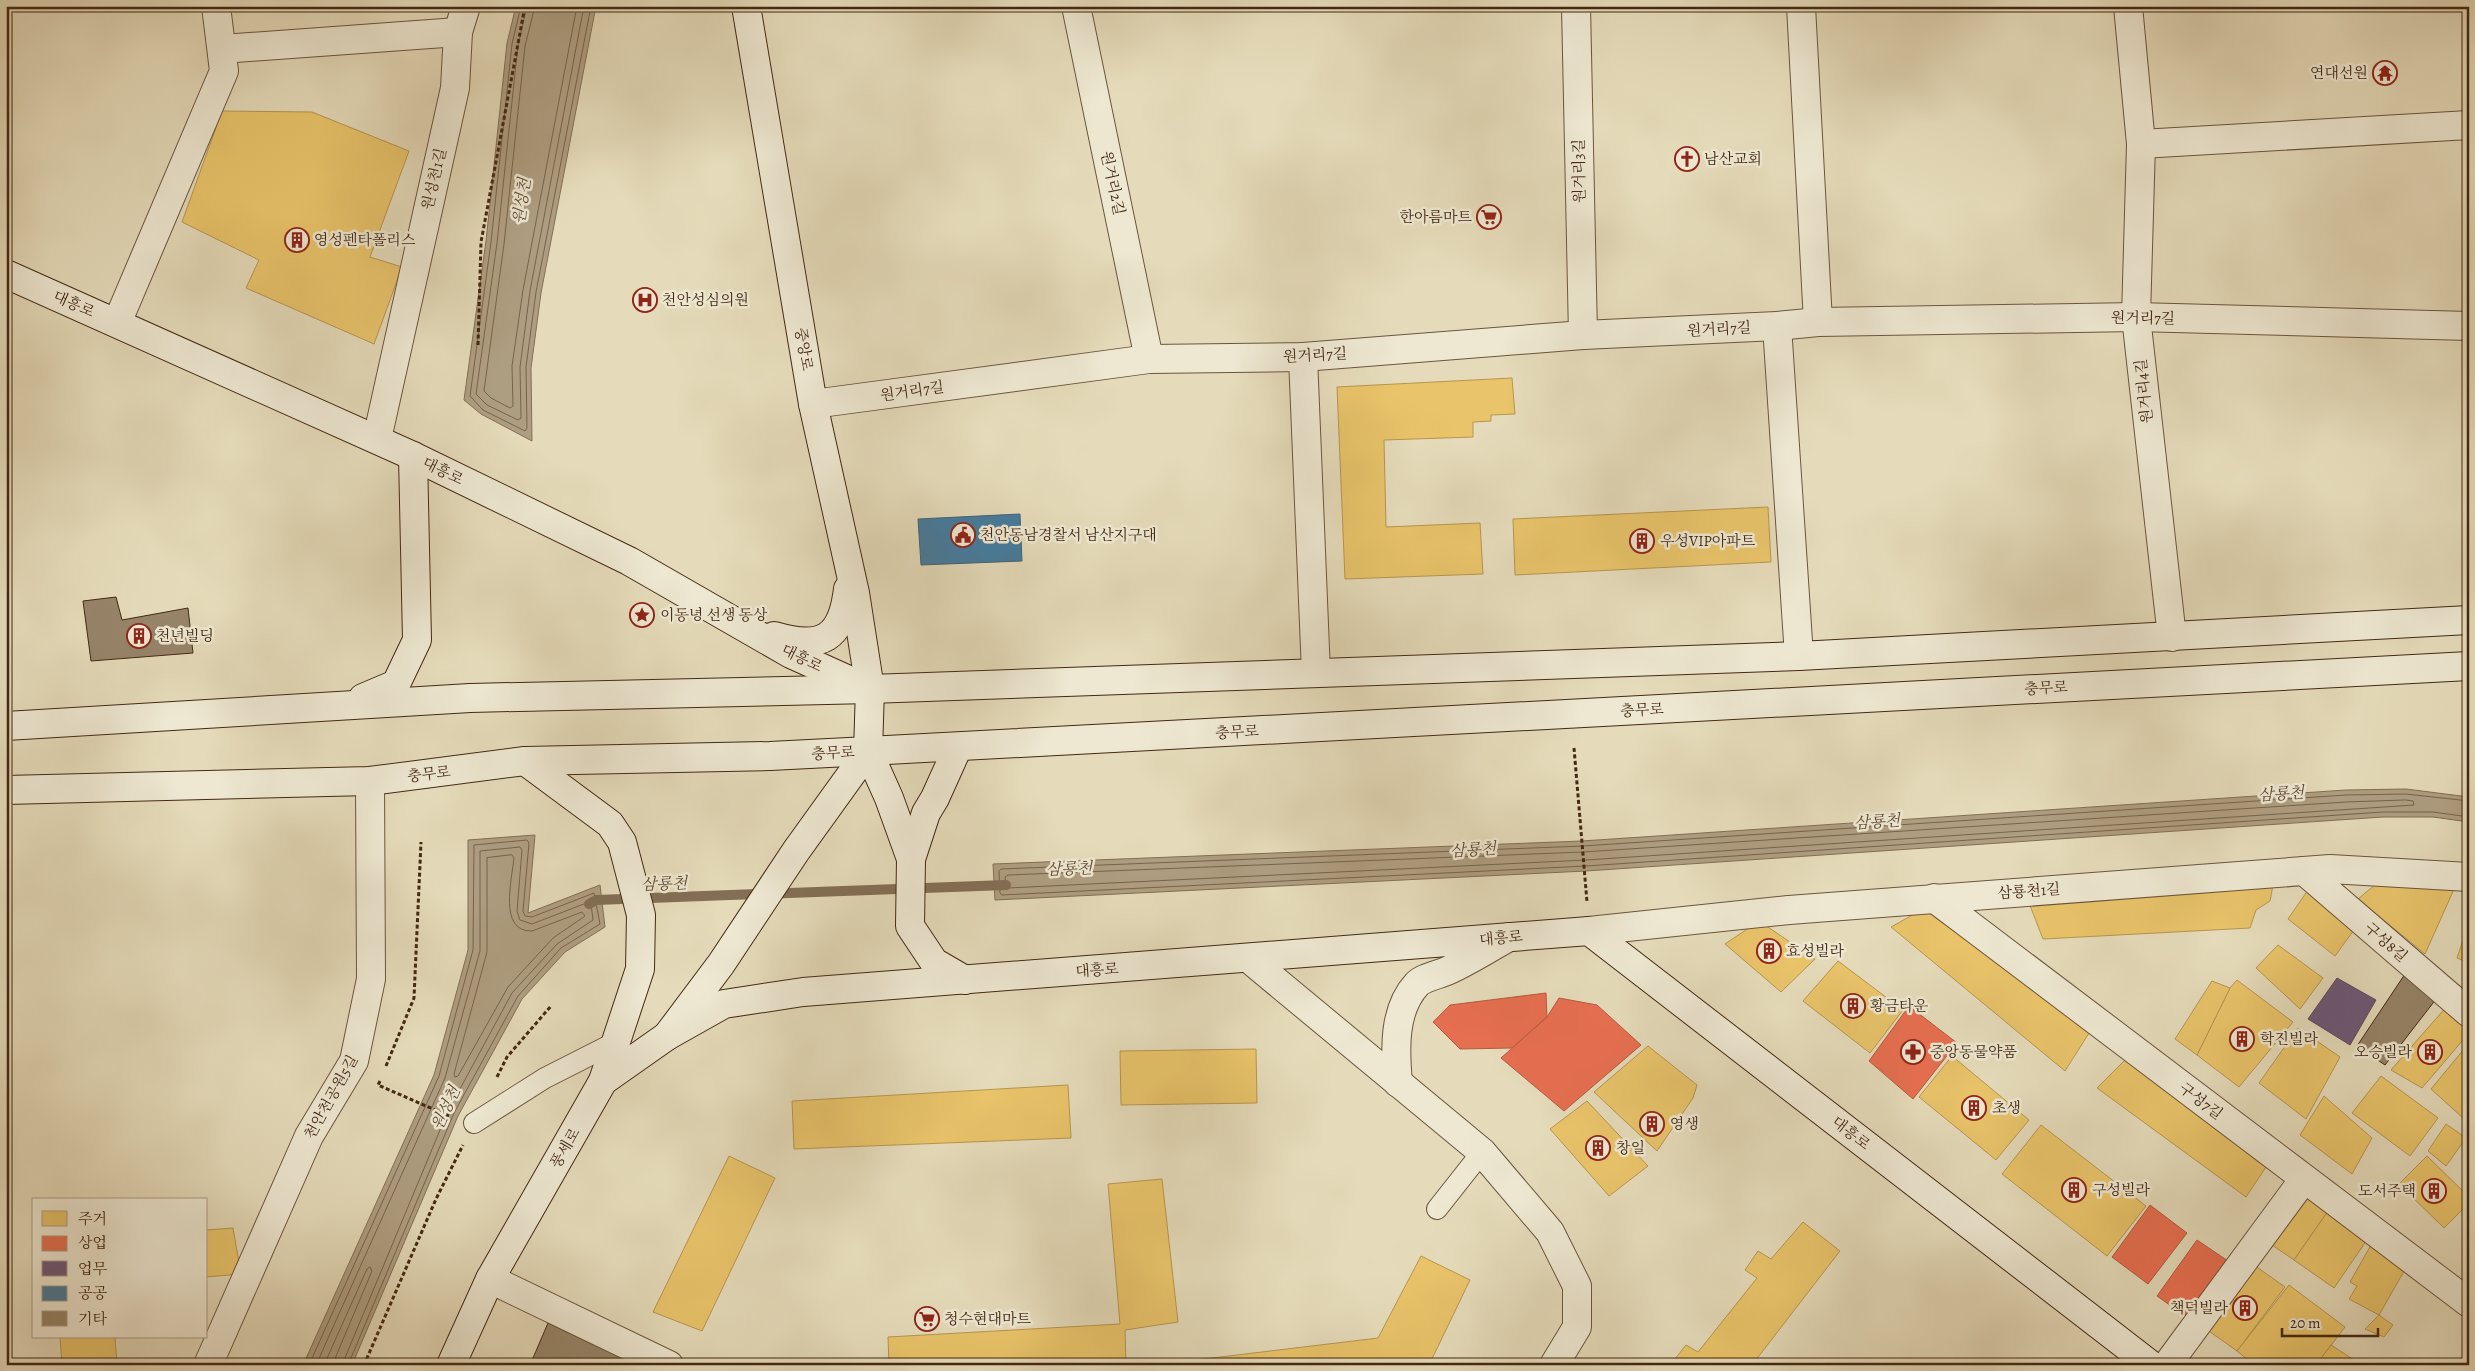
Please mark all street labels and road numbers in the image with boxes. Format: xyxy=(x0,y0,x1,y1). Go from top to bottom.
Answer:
street label: 원거리3길 xyxy=(1568,139,1590,203)
street label: 원성천1길 xyxy=(417,146,451,212)
street label: 원거리2길 xyxy=(1096,149,1130,217)
street label: 대흥로 xyxy=(50,286,98,322)
street label: 원거리7길 xyxy=(2111,307,2175,329)
street label: 원거리7길 xyxy=(1686,317,1752,341)
street label: 중앙로 xyxy=(790,326,818,373)
street label: 원거리7길 xyxy=(1282,343,1348,367)
street label: 원거리4길 xyxy=(2131,358,2157,424)
street label: 원거리7길 xyxy=(879,377,945,405)
street label: 대흥로 xyxy=(419,452,467,490)
street label: 대흥로 xyxy=(778,639,826,677)
street label: 충무로 xyxy=(2024,677,2069,699)
street label: 충무로 xyxy=(1620,699,1665,721)
street label: 충무로 xyxy=(1215,721,1260,743)
street label: 충무로 xyxy=(811,742,856,764)
street label: 충무로 xyxy=(406,761,452,787)
street label: 삼룡천1길 xyxy=(1997,879,2061,903)
street label: 구성8길 xyxy=(2360,918,2412,966)
street label: 대흥로 xyxy=(1478,926,1524,950)
street label: 대흥로 xyxy=(1075,958,1120,981)
street label: 천안천공원5길 xyxy=(300,1051,362,1143)
street label: 구성7길 xyxy=(2175,1078,2227,1124)
street label: 대흥로 xyxy=(1828,1112,1875,1155)
street label: 풍세로 xyxy=(545,1124,585,1172)

